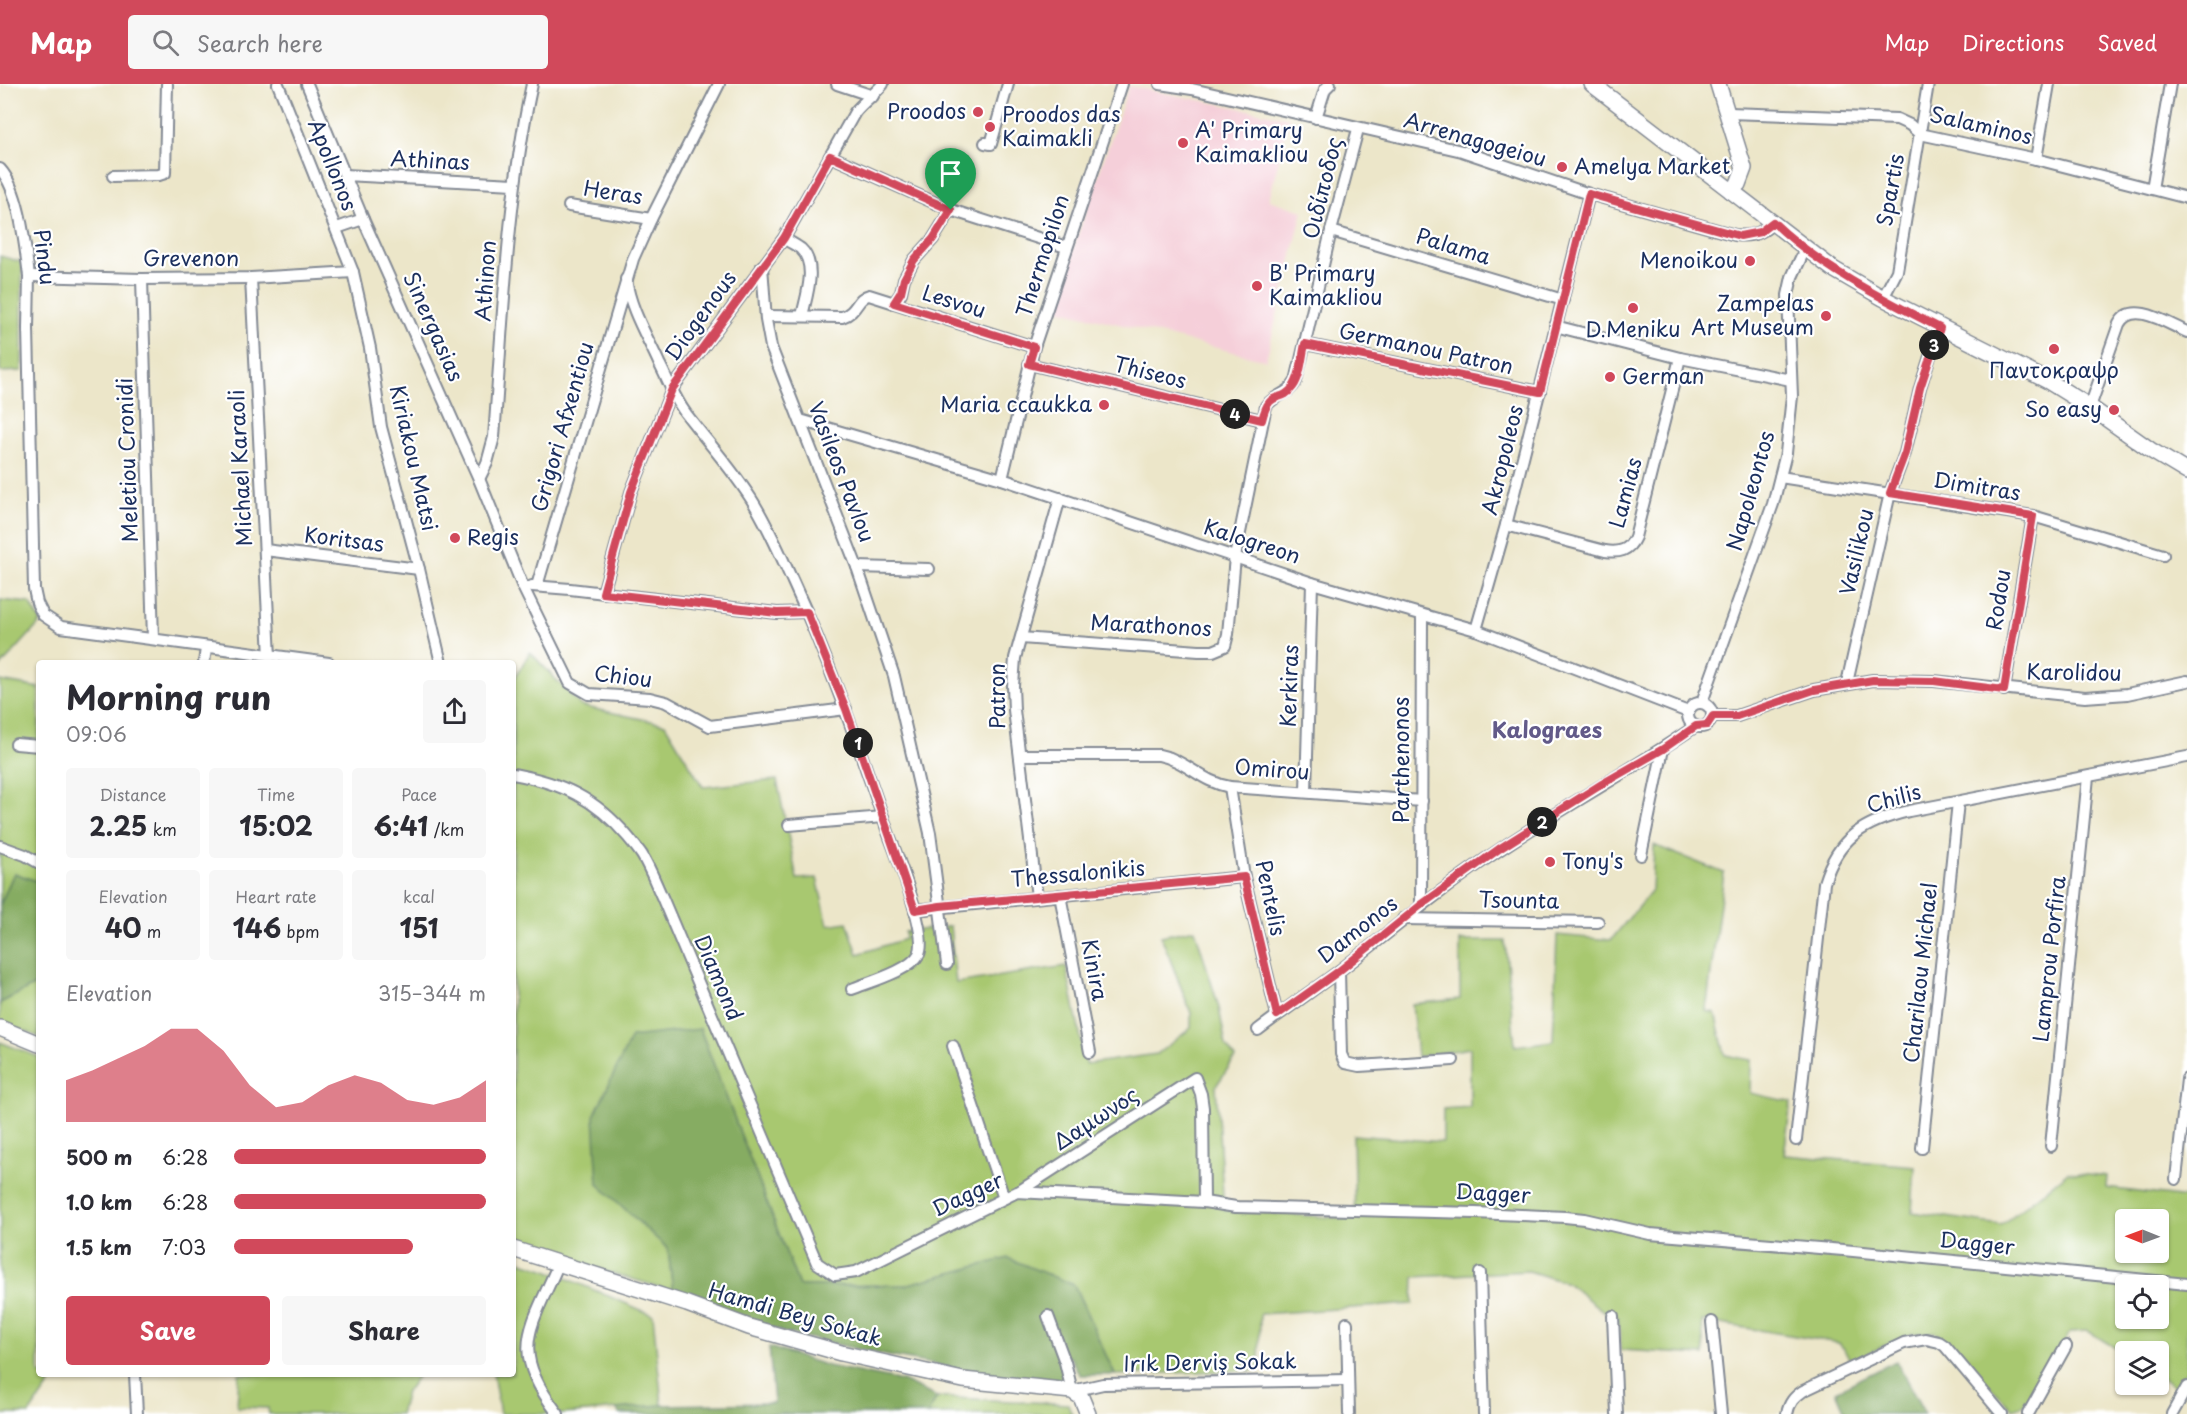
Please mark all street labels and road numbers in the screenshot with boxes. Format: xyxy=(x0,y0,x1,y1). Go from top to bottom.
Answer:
street label: Salaminos xyxy=(1927,97,2036,151)
street label: Arrenagogeiou xyxy=(1400,102,1551,174)
street label: Apollonos xyxy=(301,114,367,215)
street label: Οιδίποδος xyxy=(1293,133,1349,242)
street label: Athinas xyxy=(390,141,471,177)
street label: Spartis xyxy=(1867,151,1911,228)
street label: Heras xyxy=(581,171,645,211)
street label: Thermopilon xyxy=(1006,190,1076,321)
street label: Palama xyxy=(1412,219,1496,272)
street label: Pindu xyxy=(27,227,65,287)
street label: Athinon xyxy=(465,239,503,323)
street label: Grevenon xyxy=(143,241,239,273)
street label: Diogenous xyxy=(656,263,743,367)
street label: Sinergasias xyxy=(396,266,473,386)
street label: Lesvou xyxy=(919,275,990,325)
street label: Germanou Patron xyxy=(1336,313,1517,381)
street label: Grigori Afxentiou xyxy=(521,338,601,515)
street label: Thiseos xyxy=(1111,347,1190,396)
street label: Meletiou Cronidi xyxy=(107,377,145,543)
street label: Kiriakou Matsi xyxy=(383,381,447,534)
street label: Michael Karaoli xyxy=(219,389,259,547)
street label: Vasileos Pavlou xyxy=(801,396,884,546)
street label: Akropoleos xyxy=(1472,401,1530,518)
street label: Napoleontos xyxy=(1717,427,1781,554)
street label: Lamias xyxy=(1599,454,1649,531)
street label: Dimitras xyxy=(1931,462,2023,508)
street label: Vasilikou xyxy=(1830,505,1881,598)
street label: Kalogreon xyxy=(1200,509,1305,571)
street label: Koritsas xyxy=(303,517,386,559)
street label: Rodou xyxy=(1976,567,2018,633)
street label: Marathonos xyxy=(1090,605,1213,643)
street label: Kerkiras xyxy=(1271,644,1305,728)
street label: Karolidou xyxy=(2026,654,2122,688)
street label: Chiou xyxy=(592,656,654,694)
street label: Patron xyxy=(980,663,1012,729)
street label: Parthenonos xyxy=(1384,697,1416,823)
street label: Omirou xyxy=(1234,749,1311,787)
street label: Chilis xyxy=(1862,774,1924,820)
street label: Thessalonikis xyxy=(1009,850,1146,894)
street label: Pentelis xyxy=(1248,857,1296,939)
street label: Lamprou Porfira xyxy=(2023,873,2073,1043)
street label: Charilaou Michael xyxy=(1894,881,1944,1065)
street label: Tsounta xyxy=(1478,882,1560,916)
street label: Damonos xyxy=(1310,887,1404,970)
street label: Diamond xyxy=(688,930,752,1025)
street label: Kinira xyxy=(1074,936,1118,1004)
street label: Δαμωνος xyxy=(1046,1078,1144,1157)
street label: Dagger xyxy=(926,1163,1008,1224)
street label: Dagger xyxy=(1455,1174,1532,1210)
street label: Dagger xyxy=(1938,1222,2017,1262)
street label: Hamdi Bey Sokak xyxy=(705,1273,886,1353)
street label: Irık Derviş Sokak xyxy=(1123,1343,1297,1379)

